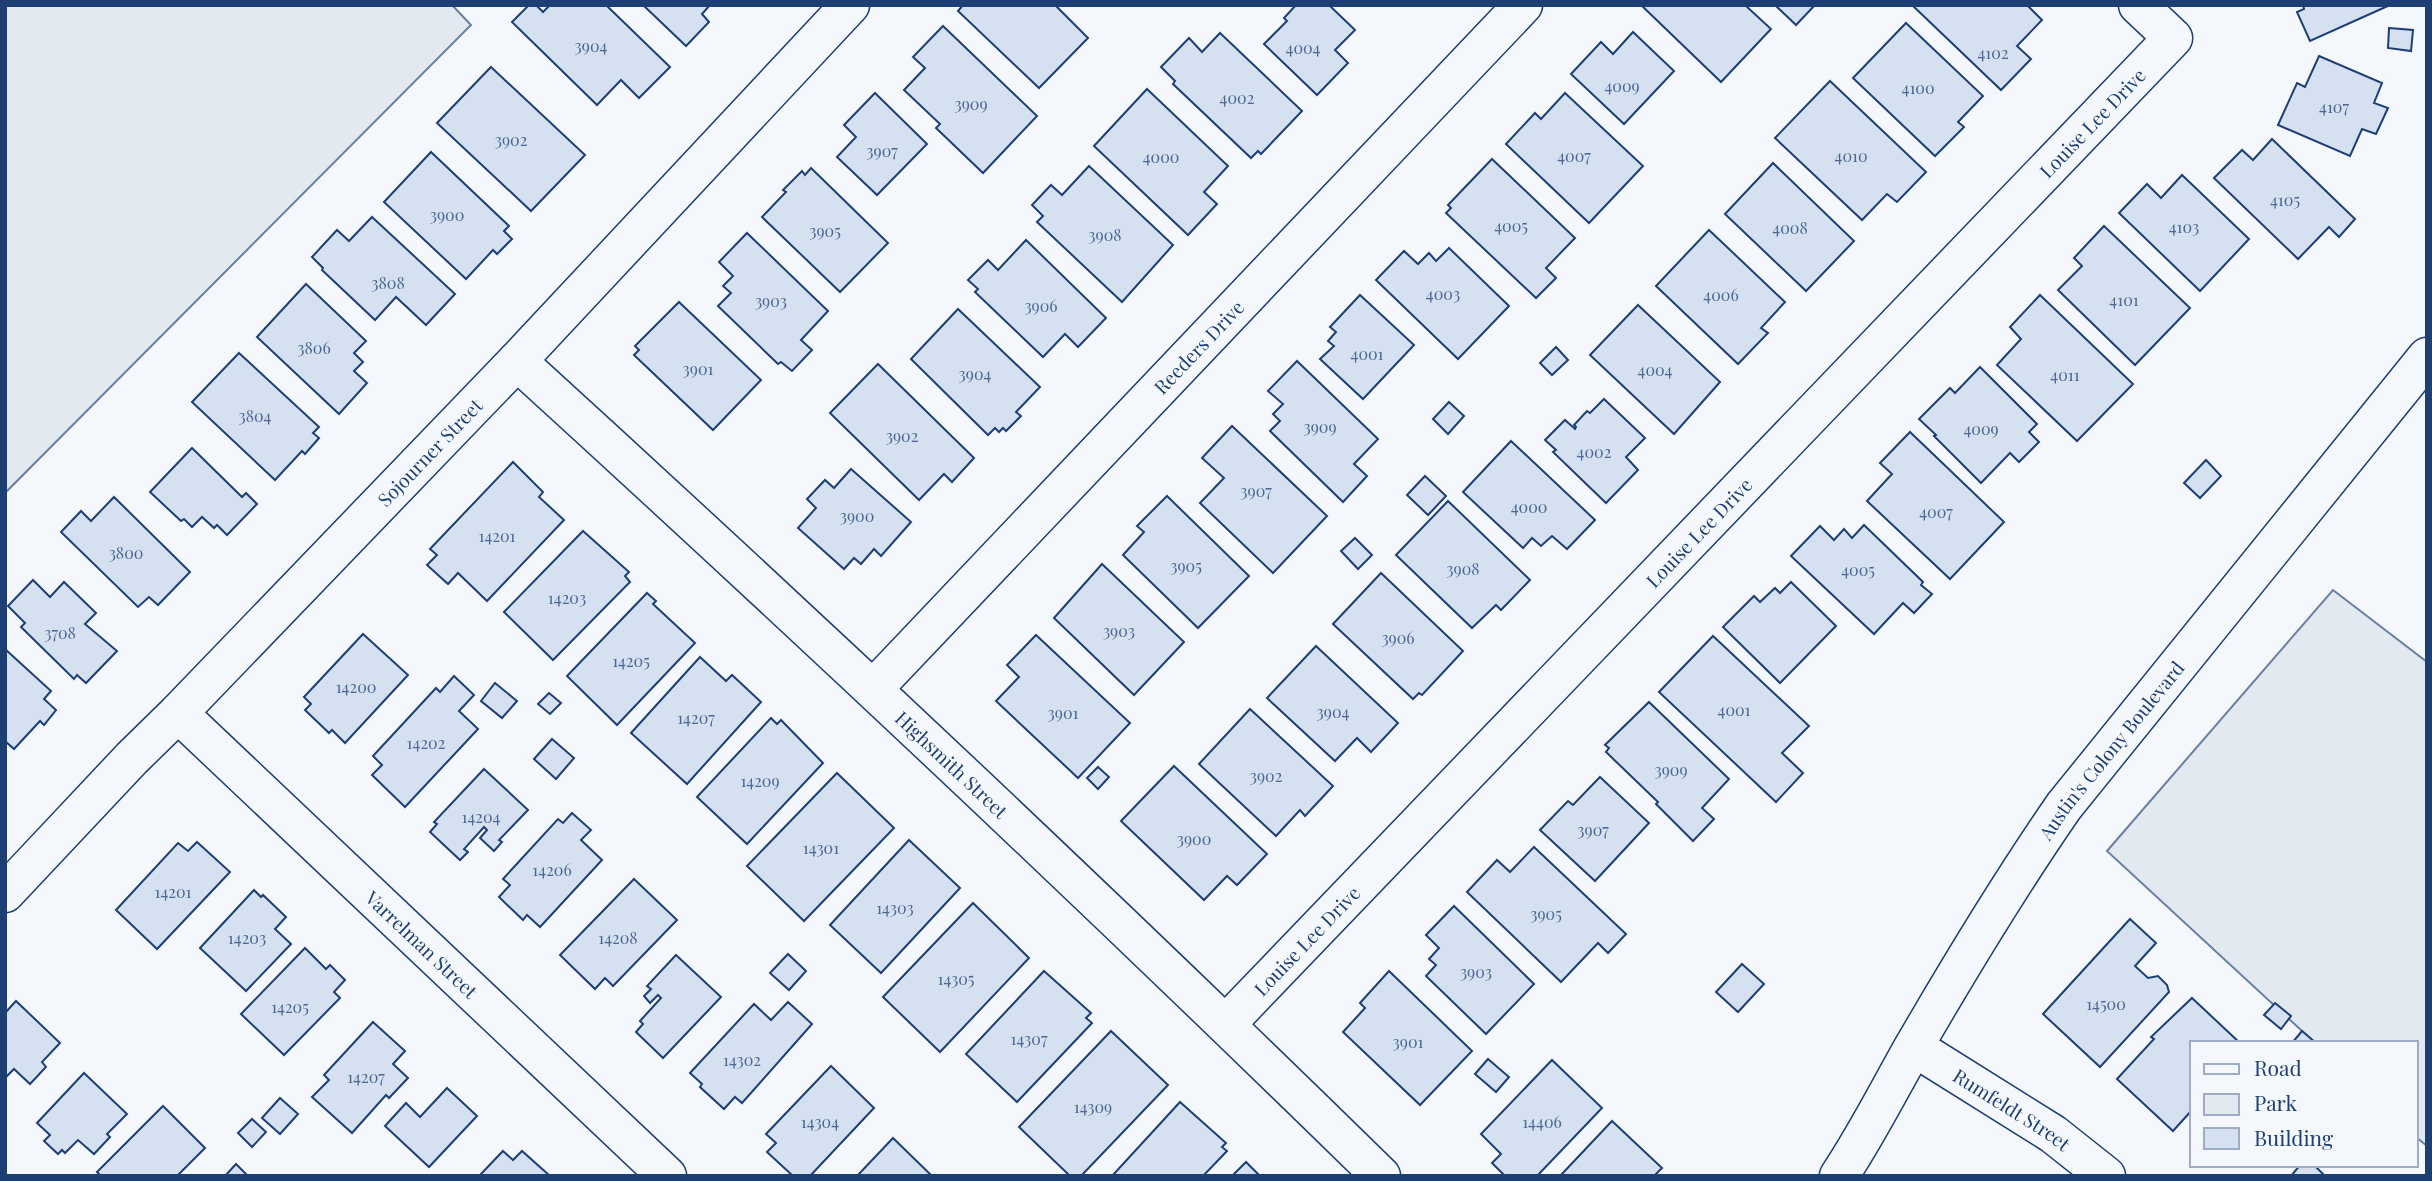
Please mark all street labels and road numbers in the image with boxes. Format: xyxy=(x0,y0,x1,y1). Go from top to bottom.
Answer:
street label: Louise Lee Drive xyxy=(2033,62,2151,183)
street label: Reeders Drive xyxy=(1148,294,1249,399)
street label: Sojourner Street xyxy=(371,392,488,512)
street label: Louise Lee Drive xyxy=(1640,472,1757,593)
street label: Austin's Colony Boulevard xyxy=(2031,655,2189,845)
street label: Highsmith Street xyxy=(890,705,1014,824)
street label: Louise Lee Drive xyxy=(1248,880,1365,1001)
street label: Varrelman Street xyxy=(360,884,484,1004)
street label: Rumfeldt Street xyxy=(1948,1062,2076,1156)

